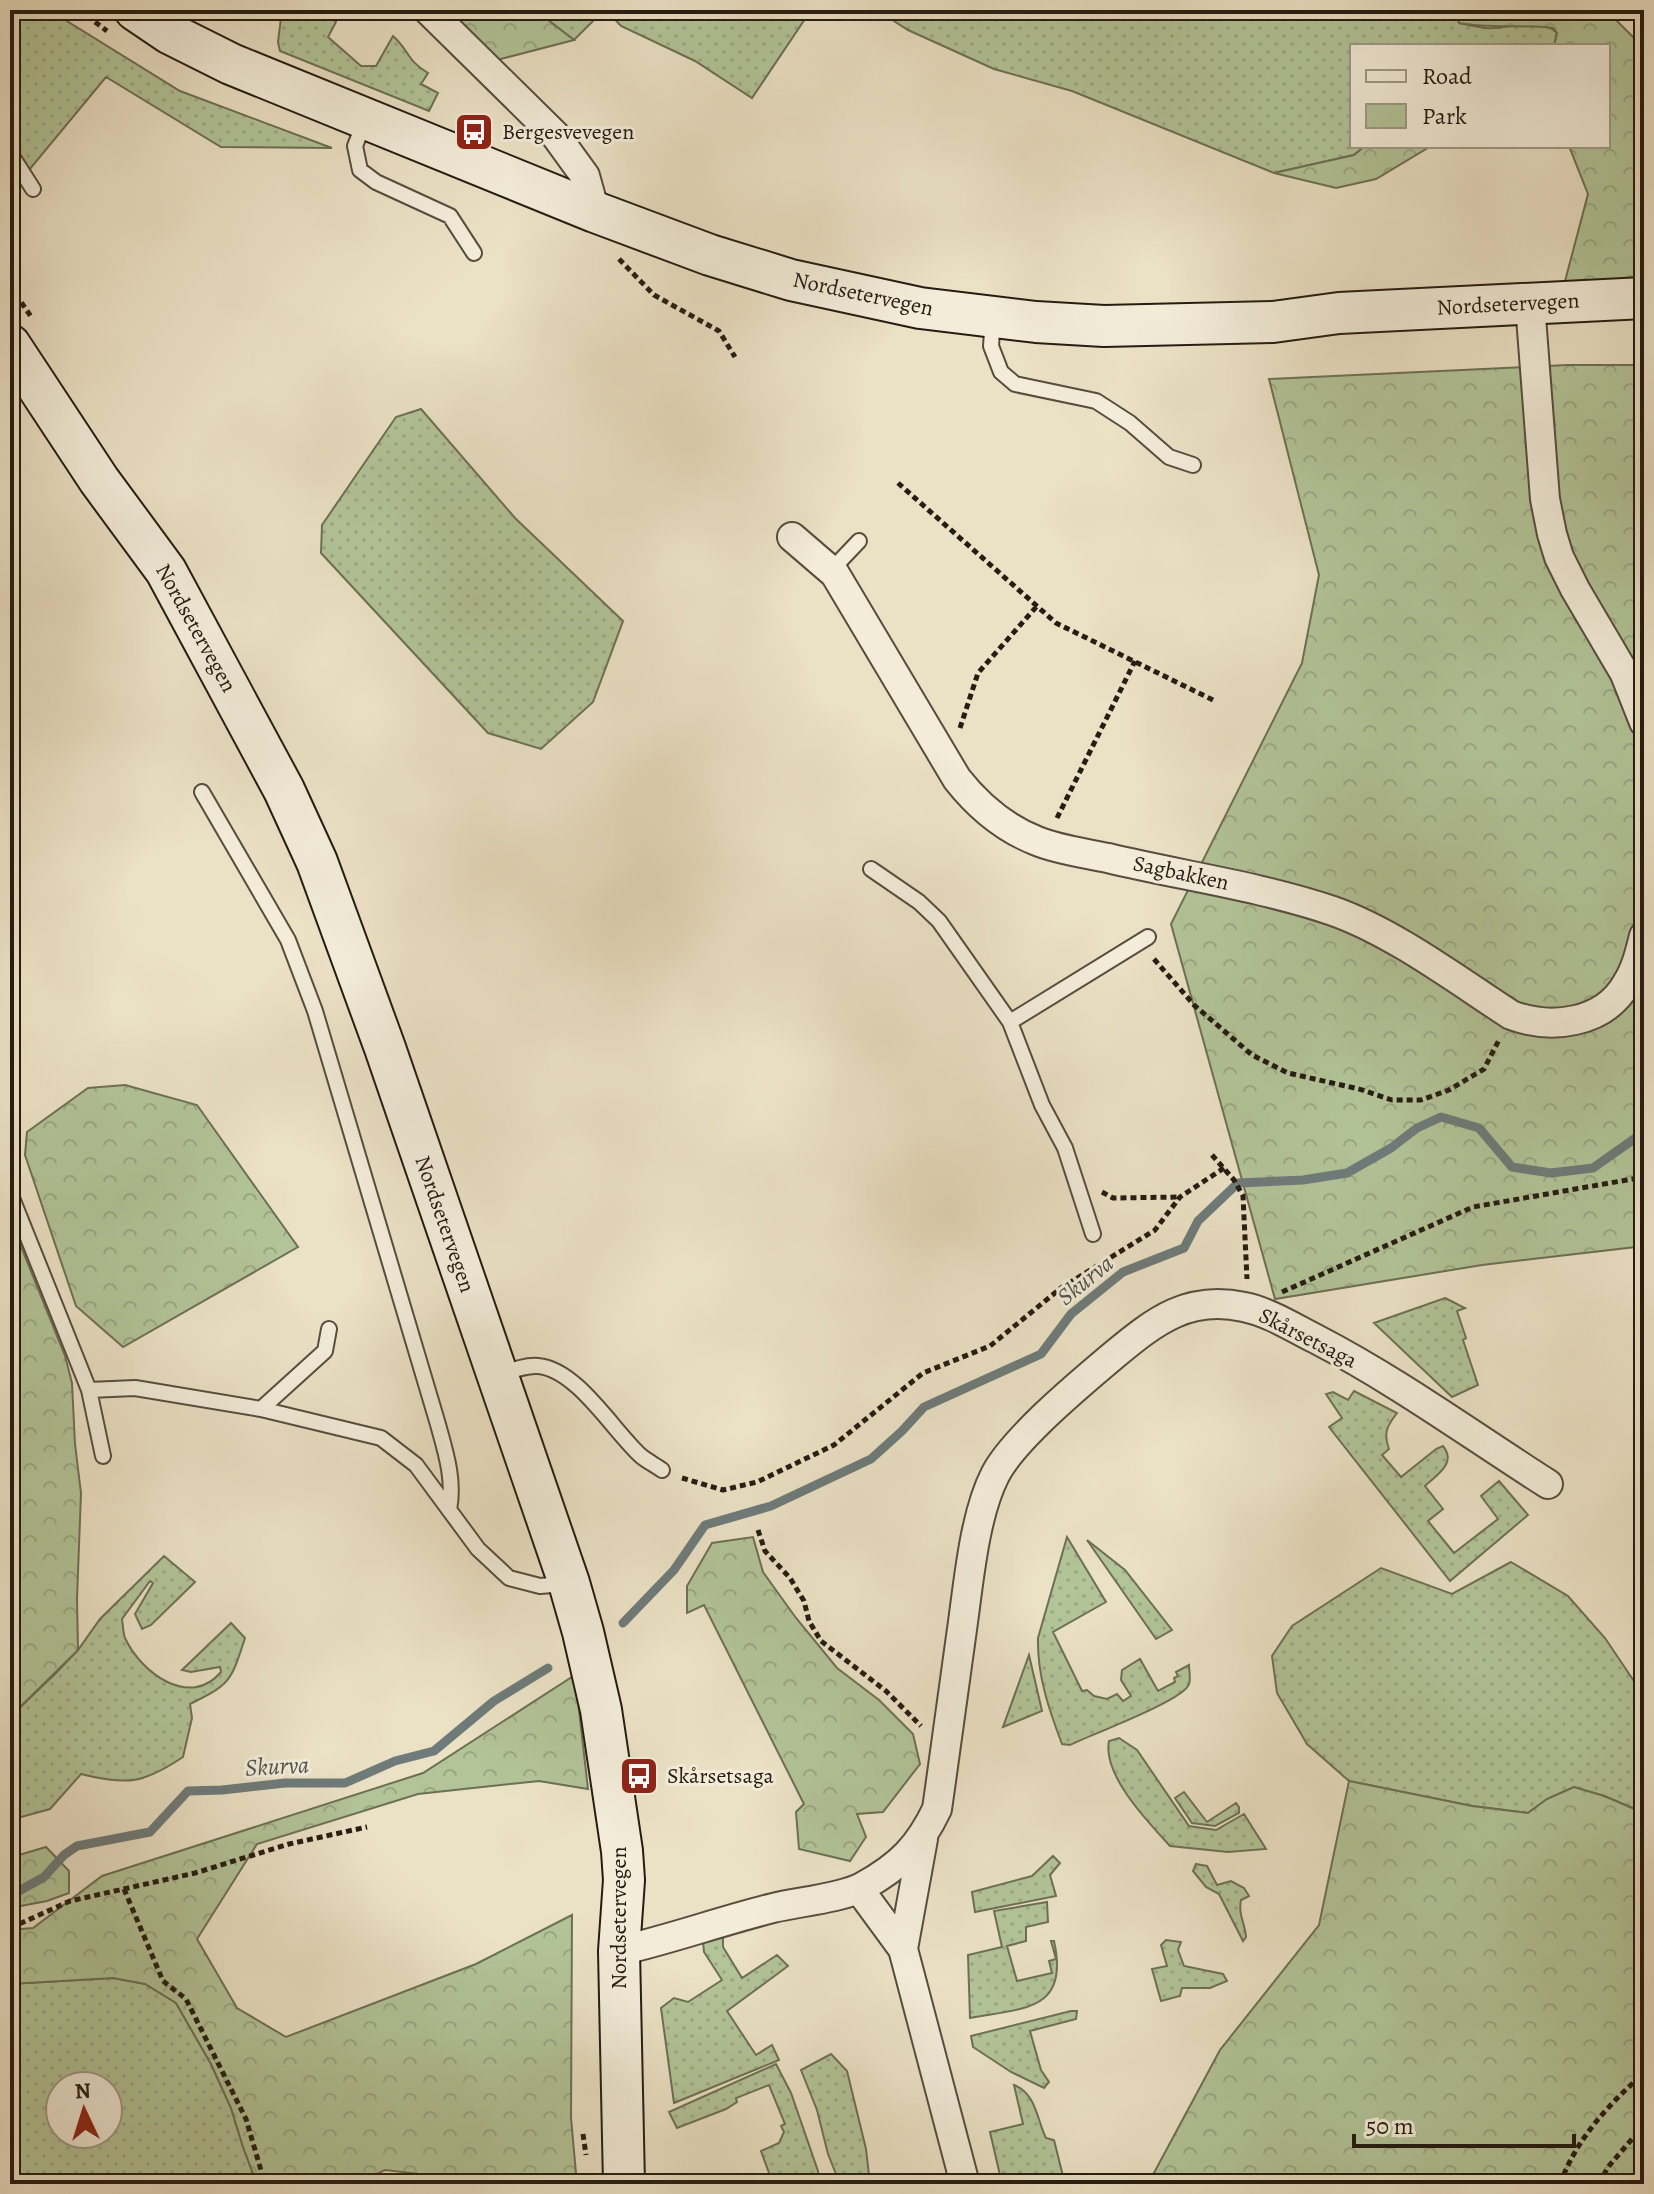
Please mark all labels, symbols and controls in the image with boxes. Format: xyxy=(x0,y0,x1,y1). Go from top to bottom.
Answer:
legend xyxy=(1350,44,1610,148)
text: Road xyxy=(1422,60,1472,92)
text: Park xyxy=(1422,100,1467,132)
bus stop icon: Bergesvevegen xyxy=(453,111,495,153)
place label: Bergesvevegen xyxy=(502,117,634,147)
street label: Nordsetervegen xyxy=(790,264,936,324)
street label: Nordsetervegen xyxy=(1436,285,1580,323)
street label: Nordsetervegen xyxy=(148,558,244,698)
street label: Sagbakken xyxy=(1130,848,1232,898)
street label: Nordsetervegen xyxy=(408,1152,482,1296)
water label: Skurva xyxy=(1050,1247,1120,1313)
street label: Skårsetsaga xyxy=(1254,1300,1363,1376)
water label: Skurva xyxy=(244,1748,310,1784)
bus stop icon: Skårsetsaga xyxy=(618,1755,660,1797)
place label: Skårsetsaga xyxy=(667,1761,774,1791)
street label: Nordsetervegen xyxy=(604,1847,634,1989)
north arrow xyxy=(44,2070,124,2150)
text: N xyxy=(74,2076,92,2107)
scale bar xyxy=(1354,2098,1574,2148)
text: 50 m xyxy=(1366,2110,1414,2142)

